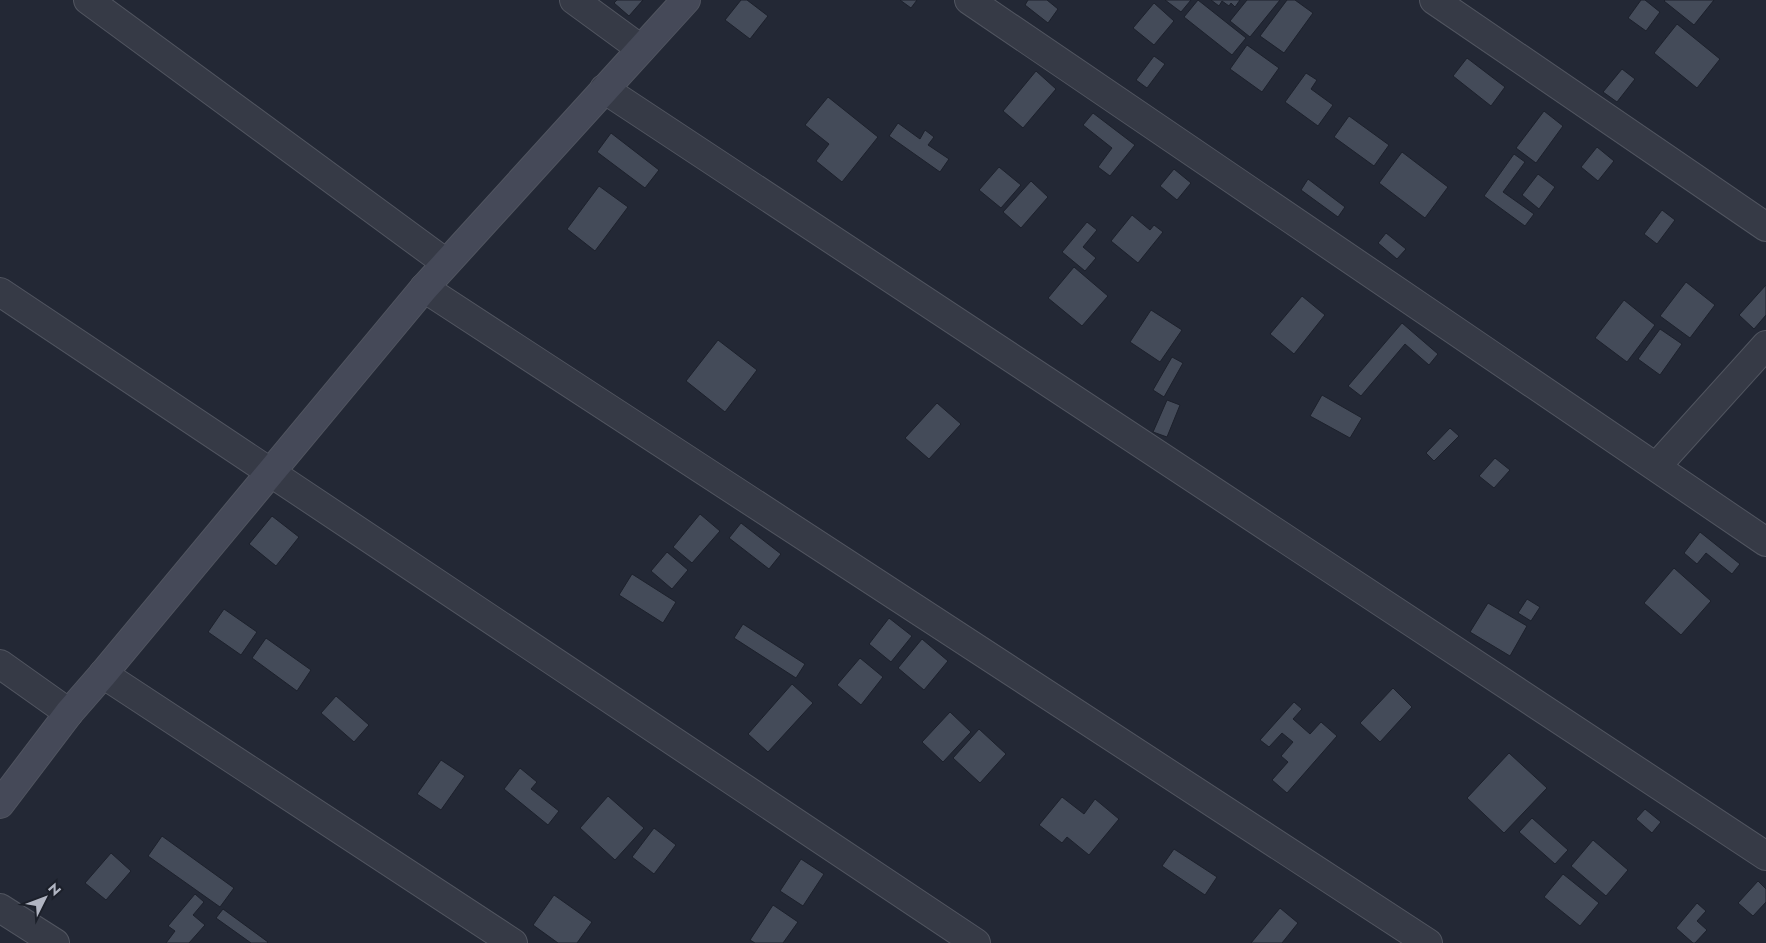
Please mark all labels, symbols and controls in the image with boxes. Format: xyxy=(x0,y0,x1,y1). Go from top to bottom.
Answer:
north arrow xyxy=(20,873,70,923)
text: N xyxy=(44,878,66,900)

